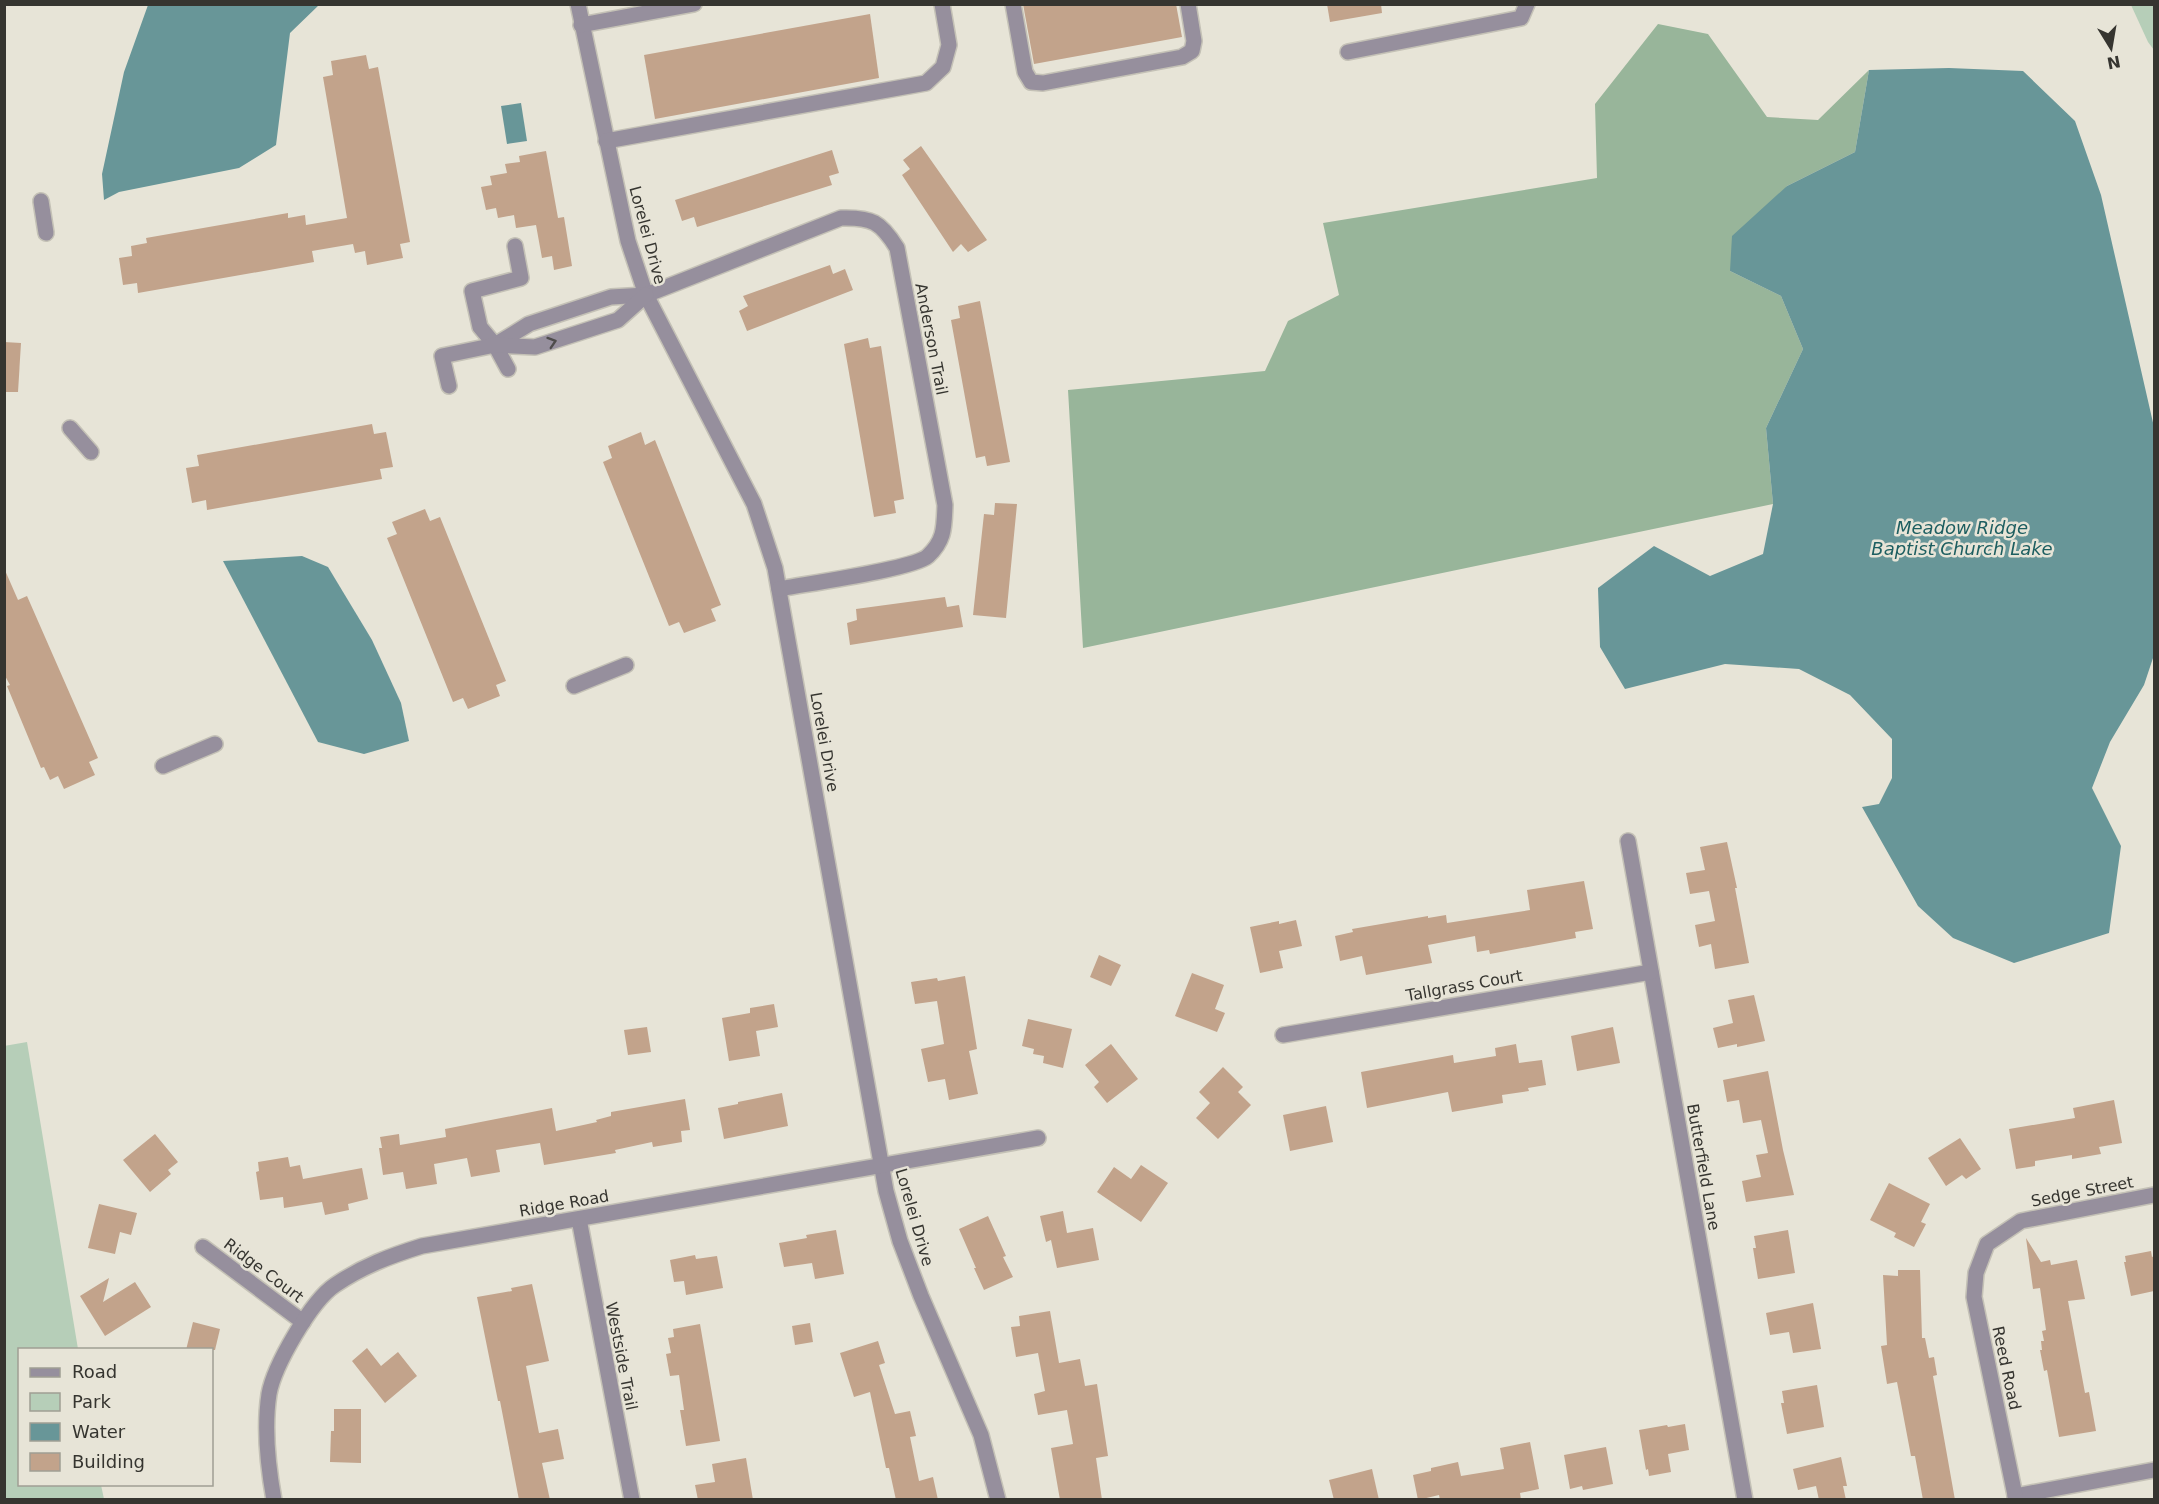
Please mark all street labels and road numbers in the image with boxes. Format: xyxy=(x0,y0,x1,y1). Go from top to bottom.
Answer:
street label: Lorelei Drive xyxy=(625,184,670,286)
street label: Anderson Trail xyxy=(911,281,952,397)
street label: Lorelei Drive xyxy=(806,691,843,793)
street label: Tallgrass Court xyxy=(1403,966,1524,1005)
street label: Butterfield Lane xyxy=(1683,1102,1724,1232)
street label: Lorelei Drive xyxy=(891,1166,938,1268)
street label: Sedge Street xyxy=(2029,1172,2135,1211)
street label: Ridge Road xyxy=(518,1186,611,1221)
street label: Ridge Court xyxy=(220,1234,307,1307)
street label: Westside Trail xyxy=(602,1300,641,1412)
street label: Reed Road xyxy=(1988,1324,2025,1412)

